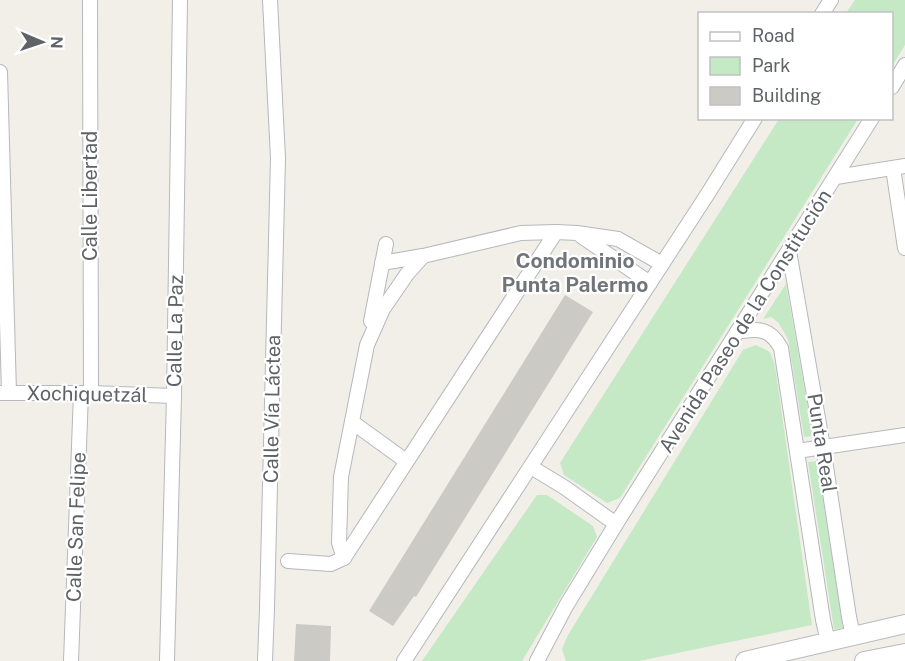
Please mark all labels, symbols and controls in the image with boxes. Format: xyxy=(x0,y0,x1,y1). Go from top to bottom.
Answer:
north arrow xyxy=(12,12,72,72)
legend xyxy=(698,12,893,120)
text: Road xyxy=(752,25,795,46)
text: N xyxy=(47,36,66,49)
text: Park xyxy=(752,55,790,76)
text: Building xyxy=(752,85,821,106)
street label: Calle Libertad xyxy=(78,131,102,261)
street label: Avenida Paseo de la Constitución xyxy=(654,185,836,457)
district label: Condominio Punta Palermo xyxy=(502,248,648,297)
street label: Calle La Paz xyxy=(162,275,188,387)
street label: Calle Vía Láctea xyxy=(259,335,285,483)
street label: Xochiquetzál xyxy=(26,381,148,407)
street label: Punta Real xyxy=(802,391,842,495)
street label: Calle San Felipe xyxy=(61,452,91,602)

